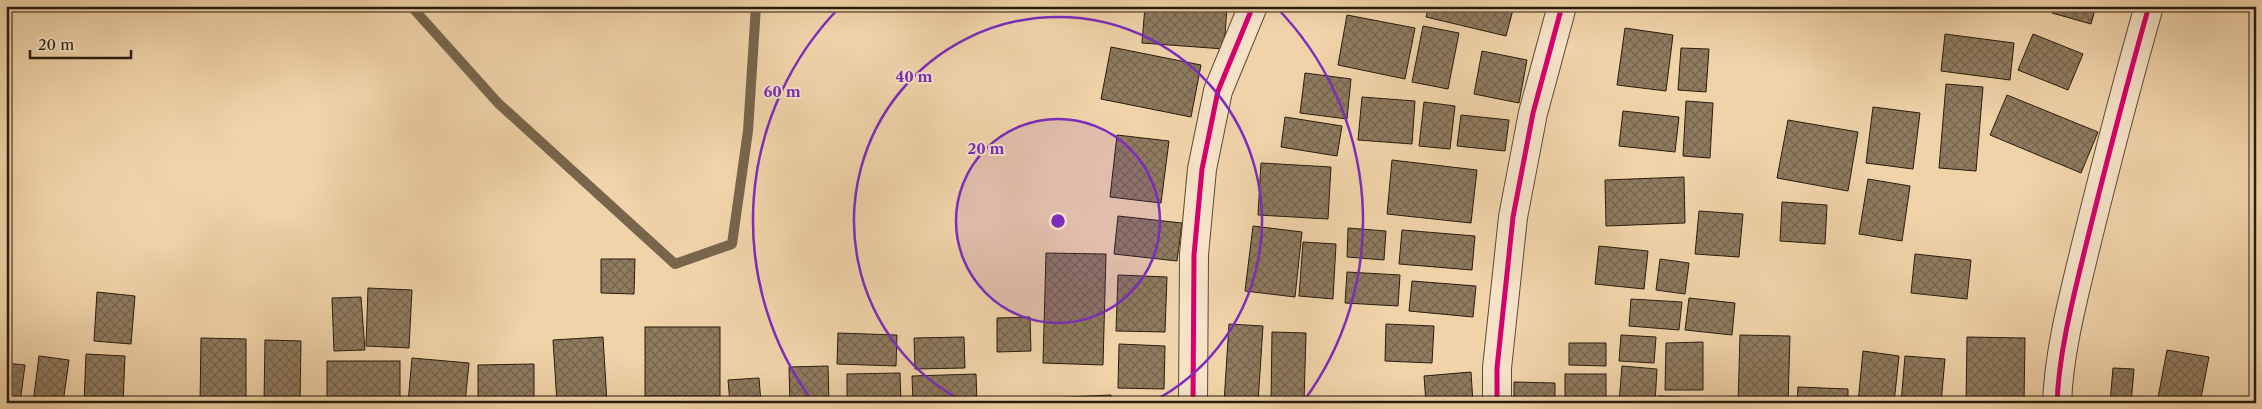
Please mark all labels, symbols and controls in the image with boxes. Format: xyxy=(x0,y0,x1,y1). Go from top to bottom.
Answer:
scale bar xyxy=(30,28,131,60)
text: 20 m xyxy=(38,35,74,54)
text: 40 m xyxy=(895,67,933,86)
text: 60 m xyxy=(763,82,801,101)
text: 20 m xyxy=(967,139,1005,158)
centre of rings xyxy=(1049,212,1067,230)

